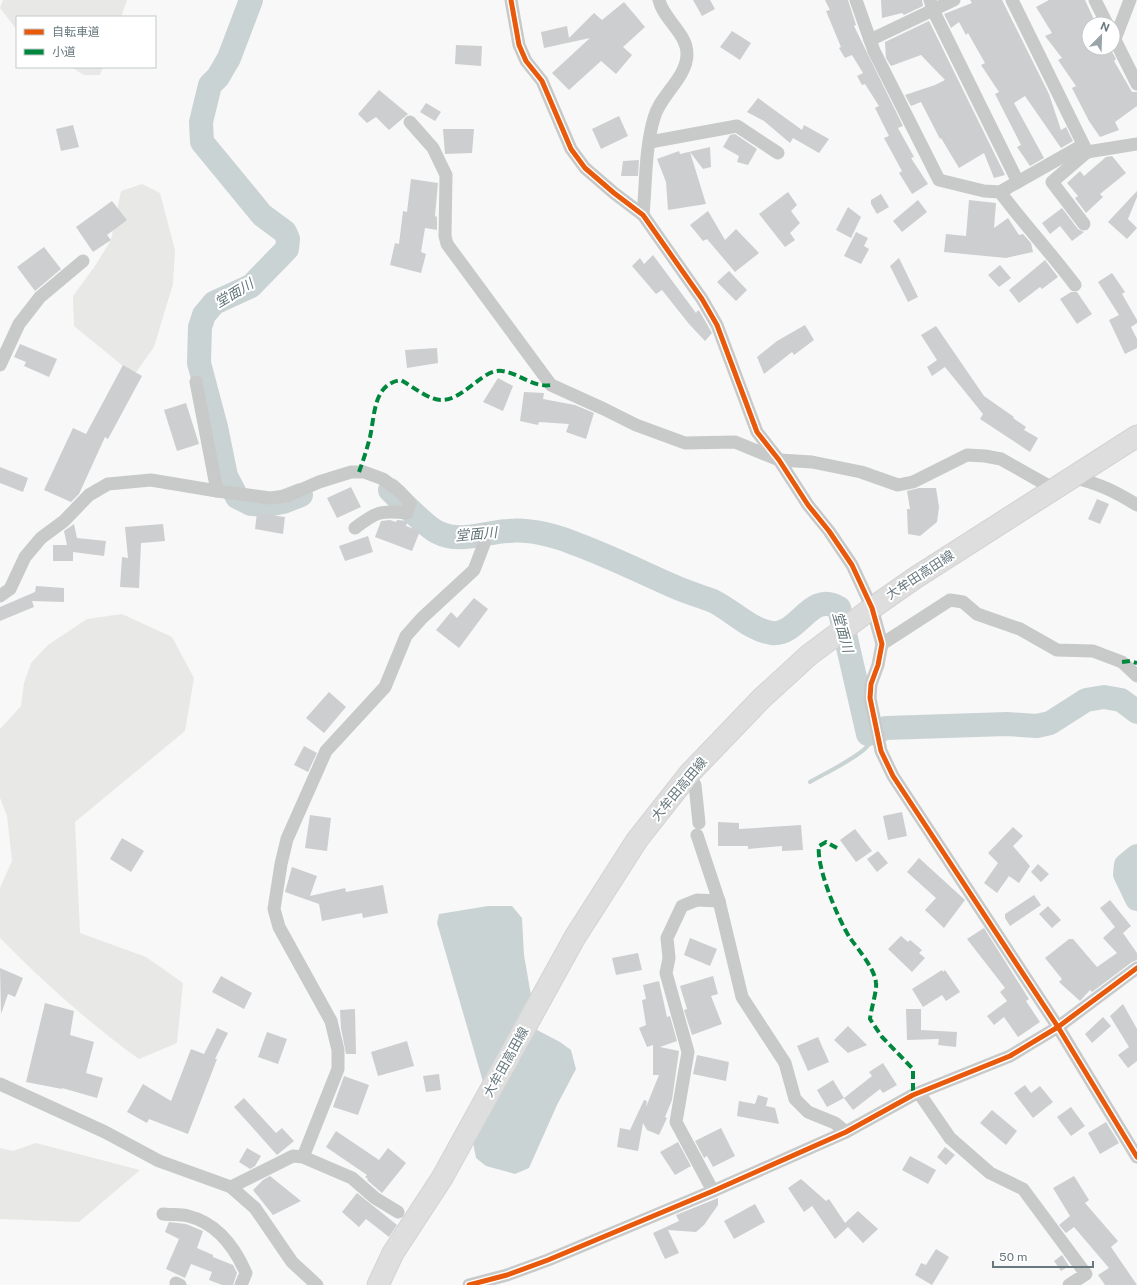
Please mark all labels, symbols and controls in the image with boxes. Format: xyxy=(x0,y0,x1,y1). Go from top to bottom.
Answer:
legend xyxy=(16,16,156,68)
north arrow xyxy=(1081,16,1121,56)
text: N xyxy=(1099,20,1111,34)
text: 自転車道 xyxy=(52,25,100,39)
text: 小道 xyxy=(52,45,76,59)
water label: 堂面川 xyxy=(212,274,258,311)
water label: 堂面川 xyxy=(454,524,500,544)
street label: 大牟田高田線 xyxy=(883,547,957,603)
water label: 堂面川 xyxy=(830,610,857,656)
street label: 大牟田高田線 xyxy=(648,754,710,824)
street label: 大牟田高田線 xyxy=(481,1024,531,1100)
scale bar xyxy=(993,1243,1093,1269)
text: 50 m xyxy=(999,1250,1027,1264)

